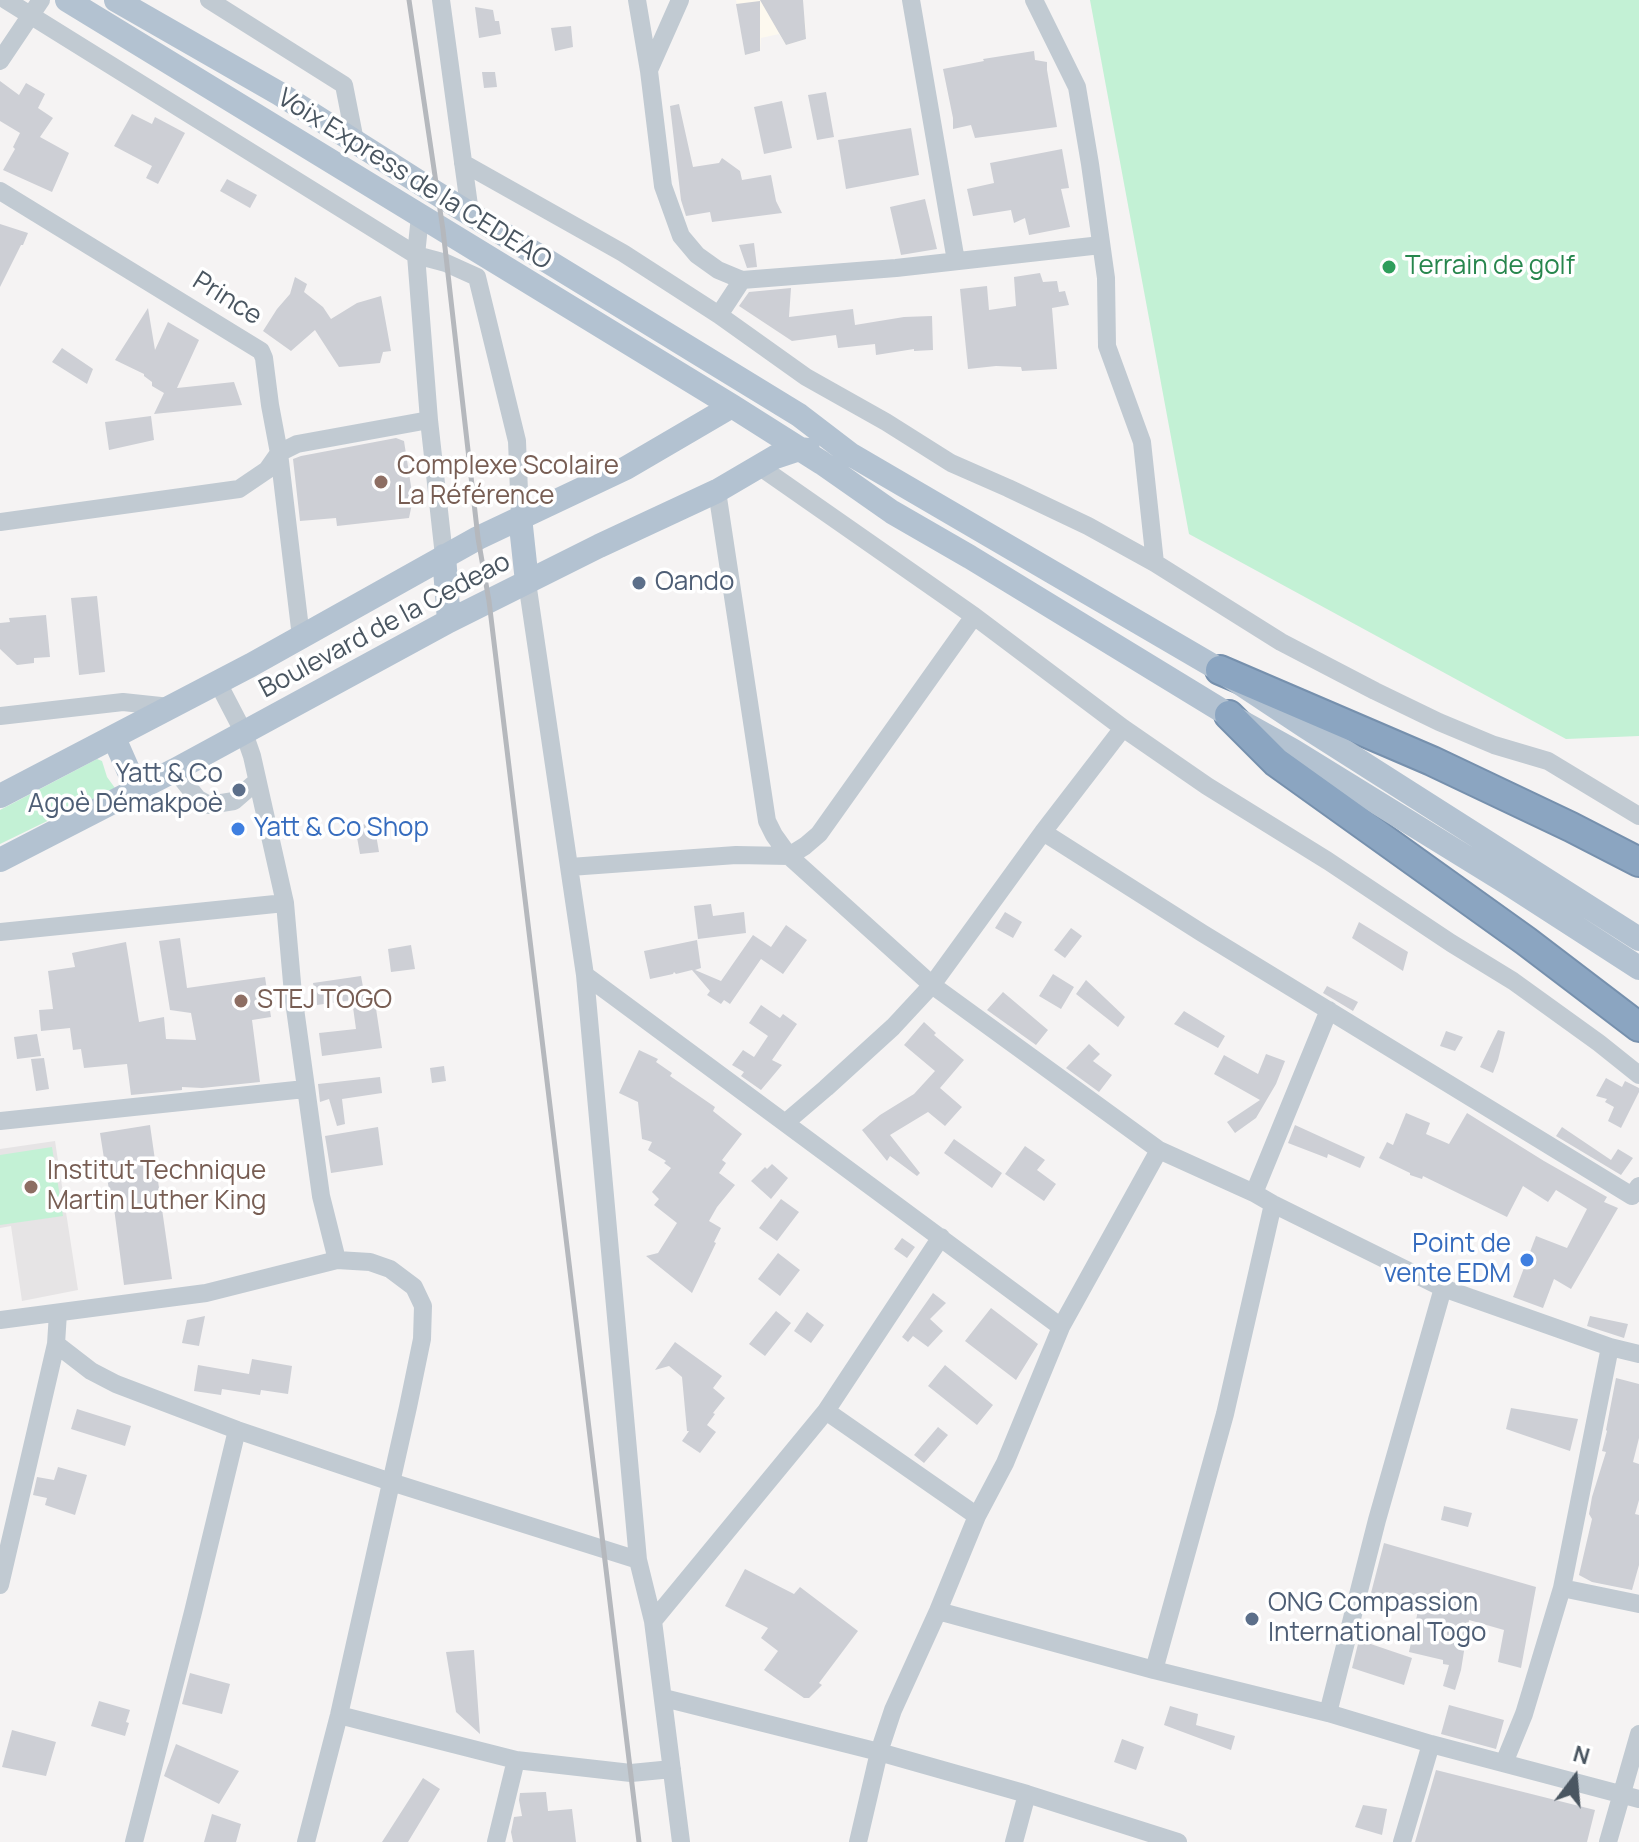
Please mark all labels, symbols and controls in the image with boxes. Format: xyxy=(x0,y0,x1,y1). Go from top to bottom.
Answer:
street label: Voix Express de la CEDEAO xyxy=(271,83,557,277)
place label: Terrain de golf xyxy=(1405,251,1575,283)
marker: Terrain de golf xyxy=(1380,258,1398,276)
street label: Prince xyxy=(187,266,267,332)
place label: Complexe Scolaire La Référence xyxy=(397,451,619,512)
marker: Complexe Scolaire La Référence xyxy=(372,473,390,491)
street label: Boulevard de la Cedeao xyxy=(254,547,516,705)
place label: Oando xyxy=(655,567,734,599)
marker: Oando xyxy=(630,574,648,592)
place label: Yatt & Co Agoè Démakpoè xyxy=(28,759,223,820)
marker: Yatt & Co Agoè Démakpoè xyxy=(230,781,248,799)
place label: Yatt & Co Shop xyxy=(254,813,429,845)
marker: Yatt & Co Shop xyxy=(229,820,247,838)
place label: STEJ TOGO xyxy=(257,985,392,1017)
marker: STEJ TOGO xyxy=(232,992,250,1010)
place label: Institut Technique Martin Luther King xyxy=(47,1156,266,1218)
marker: Institut Technique Martin Luther King xyxy=(22,1178,40,1196)
place label: Point de vente EDM xyxy=(1384,1229,1511,1290)
marker: Point de vente EDM xyxy=(1518,1251,1536,1269)
place label: ONG Compassion International Togo xyxy=(1268,1588,1486,1650)
marker: ONG Compassion International Togo xyxy=(1243,1610,1261,1628)
north arrow xyxy=(1535,1738,1615,1818)
text: N xyxy=(1570,1738,1593,1772)

